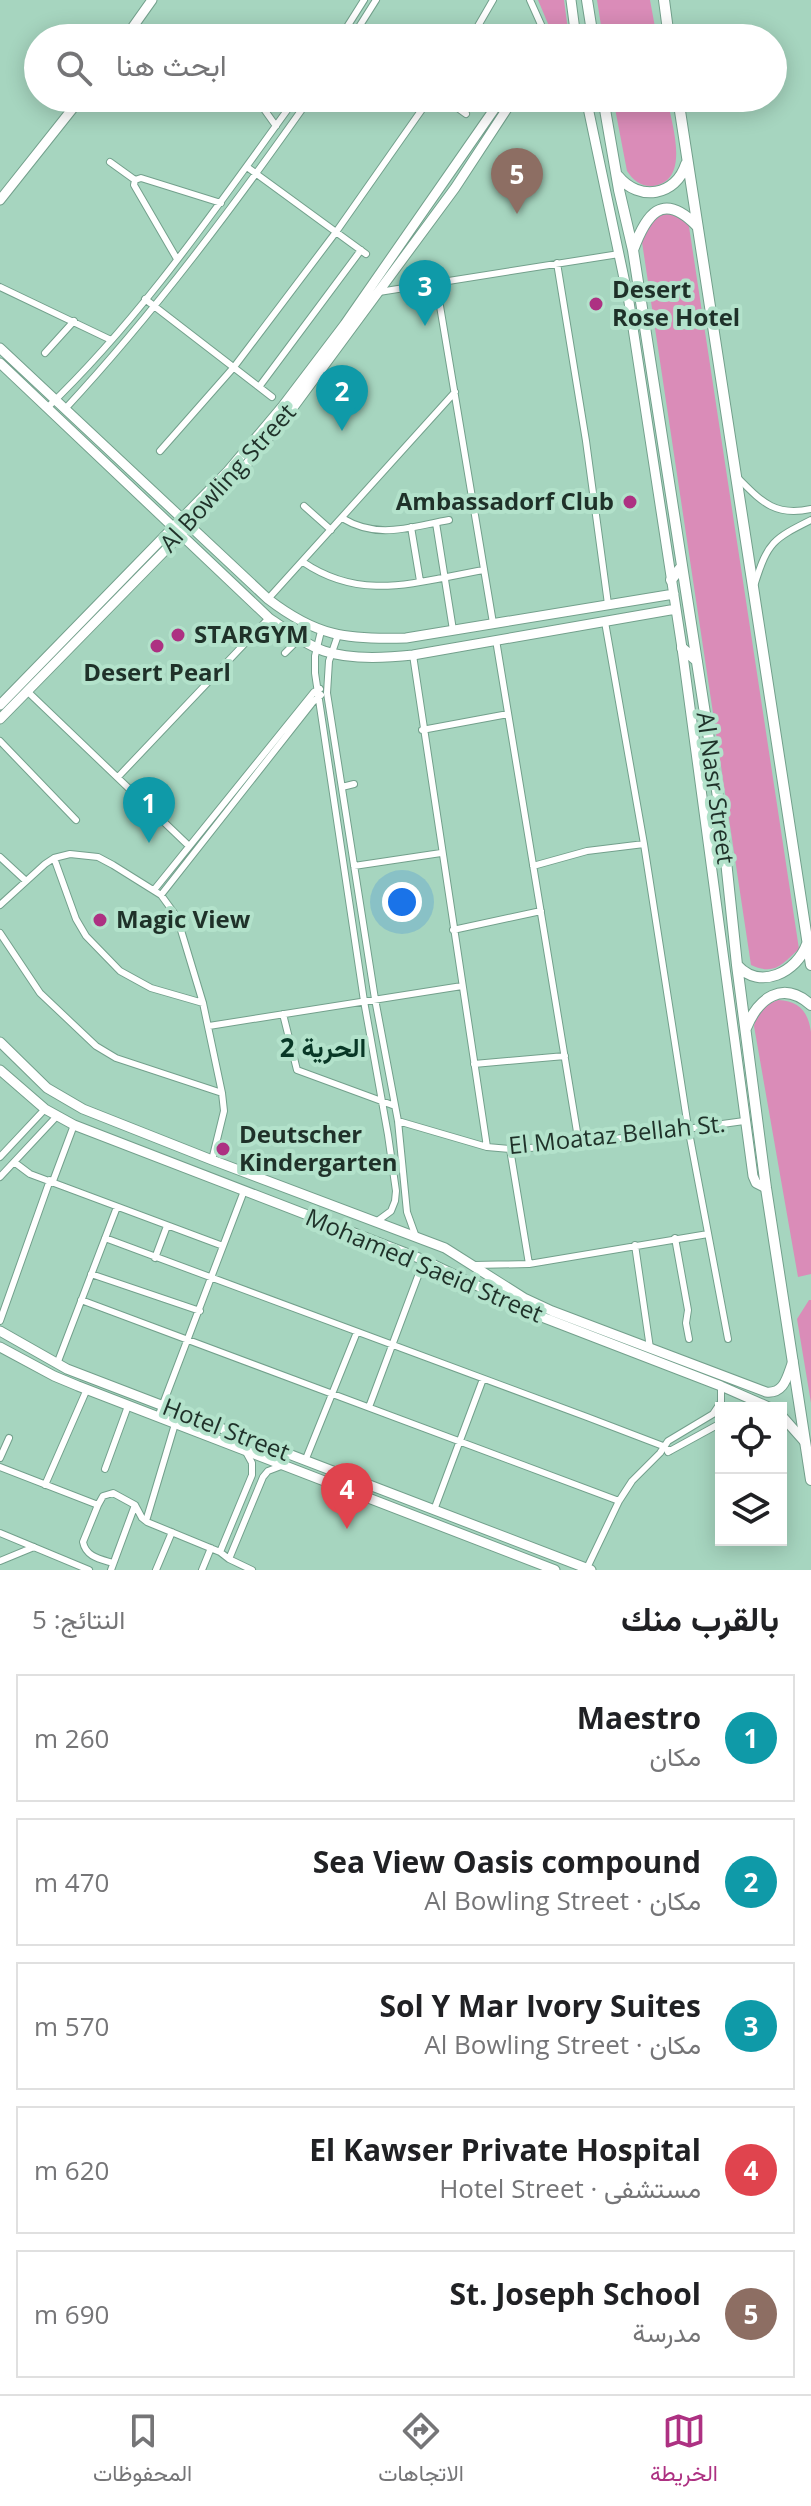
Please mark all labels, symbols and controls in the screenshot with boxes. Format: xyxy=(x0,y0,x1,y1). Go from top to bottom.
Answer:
search box xyxy=(24,24,787,112)
text: ابحث هنا xyxy=(116,44,227,85)
icon: search xyxy=(52,46,96,90)
pin: 5 xyxy=(491,148,543,214)
pin: 3 xyxy=(399,260,451,326)
place label: Desert Rose Hotel xyxy=(612,272,740,333)
marker: Desert Rose Hotel xyxy=(587,295,605,313)
pin: 2 xyxy=(316,365,368,431)
street label: Al Bowling Street xyxy=(151,396,302,558)
place label: Ambassadorf Club xyxy=(396,484,614,517)
marker: Ambassadorf Club xyxy=(621,493,639,511)
place label: STARGYM xyxy=(194,617,309,650)
marker: STARGYM xyxy=(169,626,187,644)
marker: Desert Pearl xyxy=(148,637,166,655)
place label: Desert Pearl xyxy=(83,655,231,688)
street label: Al Nasr Street xyxy=(689,710,743,866)
pin: 1 xyxy=(123,777,175,843)
your location xyxy=(382,882,422,922)
place label: Magic View xyxy=(116,902,251,935)
marker: Magic View xyxy=(91,911,109,929)
district label: الحرية 2 xyxy=(280,1029,366,1065)
street label: El Moataz Bellah St. xyxy=(507,1106,727,1161)
place label: Deutscher Kindergarten xyxy=(239,1117,398,1178)
marker: Deutscher Kindergarten xyxy=(214,1140,232,1158)
street label: Mohamed Saeid Street xyxy=(301,1200,548,1330)
street label: Hotel Street xyxy=(158,1389,295,1468)
map controls xyxy=(715,1402,787,1546)
button: locate xyxy=(715,1402,787,1474)
pin: 4 xyxy=(321,1463,373,1529)
button: layers xyxy=(715,1474,787,1546)
text: بالقرب منك xyxy=(621,1595,779,1641)
text: النتائج: 5 xyxy=(32,1601,125,1637)
text: Maestro xyxy=(577,1697,701,1738)
text: 260 m xyxy=(34,1720,109,1756)
text: 1 xyxy=(744,1720,758,1756)
text: مكان xyxy=(649,1738,701,1774)
text: Sea View Oasis compound xyxy=(313,1841,701,1882)
text: 470 m xyxy=(34,1864,109,1900)
text: 2 xyxy=(744,1864,758,1900)
text: مكان · Al Bowling Street xyxy=(424,1882,701,1918)
text: Sol Y Mar Ivory Suites xyxy=(380,1985,701,2026)
text: 570 m xyxy=(34,2008,109,2044)
text: 3 xyxy=(744,2008,758,2044)
text: مكان · Al Bowling Street xyxy=(424,2026,701,2062)
text: El Kawser Private Hospital xyxy=(309,2129,701,2170)
text: 620 m xyxy=(34,2152,109,2188)
text: 4 xyxy=(744,2152,758,2188)
text: مستشفى · Hotel Street xyxy=(439,2170,701,2206)
text: St. Joseph School xyxy=(450,2273,701,2314)
text: 690 m xyxy=(34,2296,109,2332)
text: 5 xyxy=(744,2296,758,2332)
text: مدرسة xyxy=(632,2314,701,2350)
tab: المحفوظات xyxy=(93,2409,192,2493)
tab: الاتجاهات xyxy=(378,2409,464,2493)
tab: الخريطة xyxy=(650,2409,718,2493)

